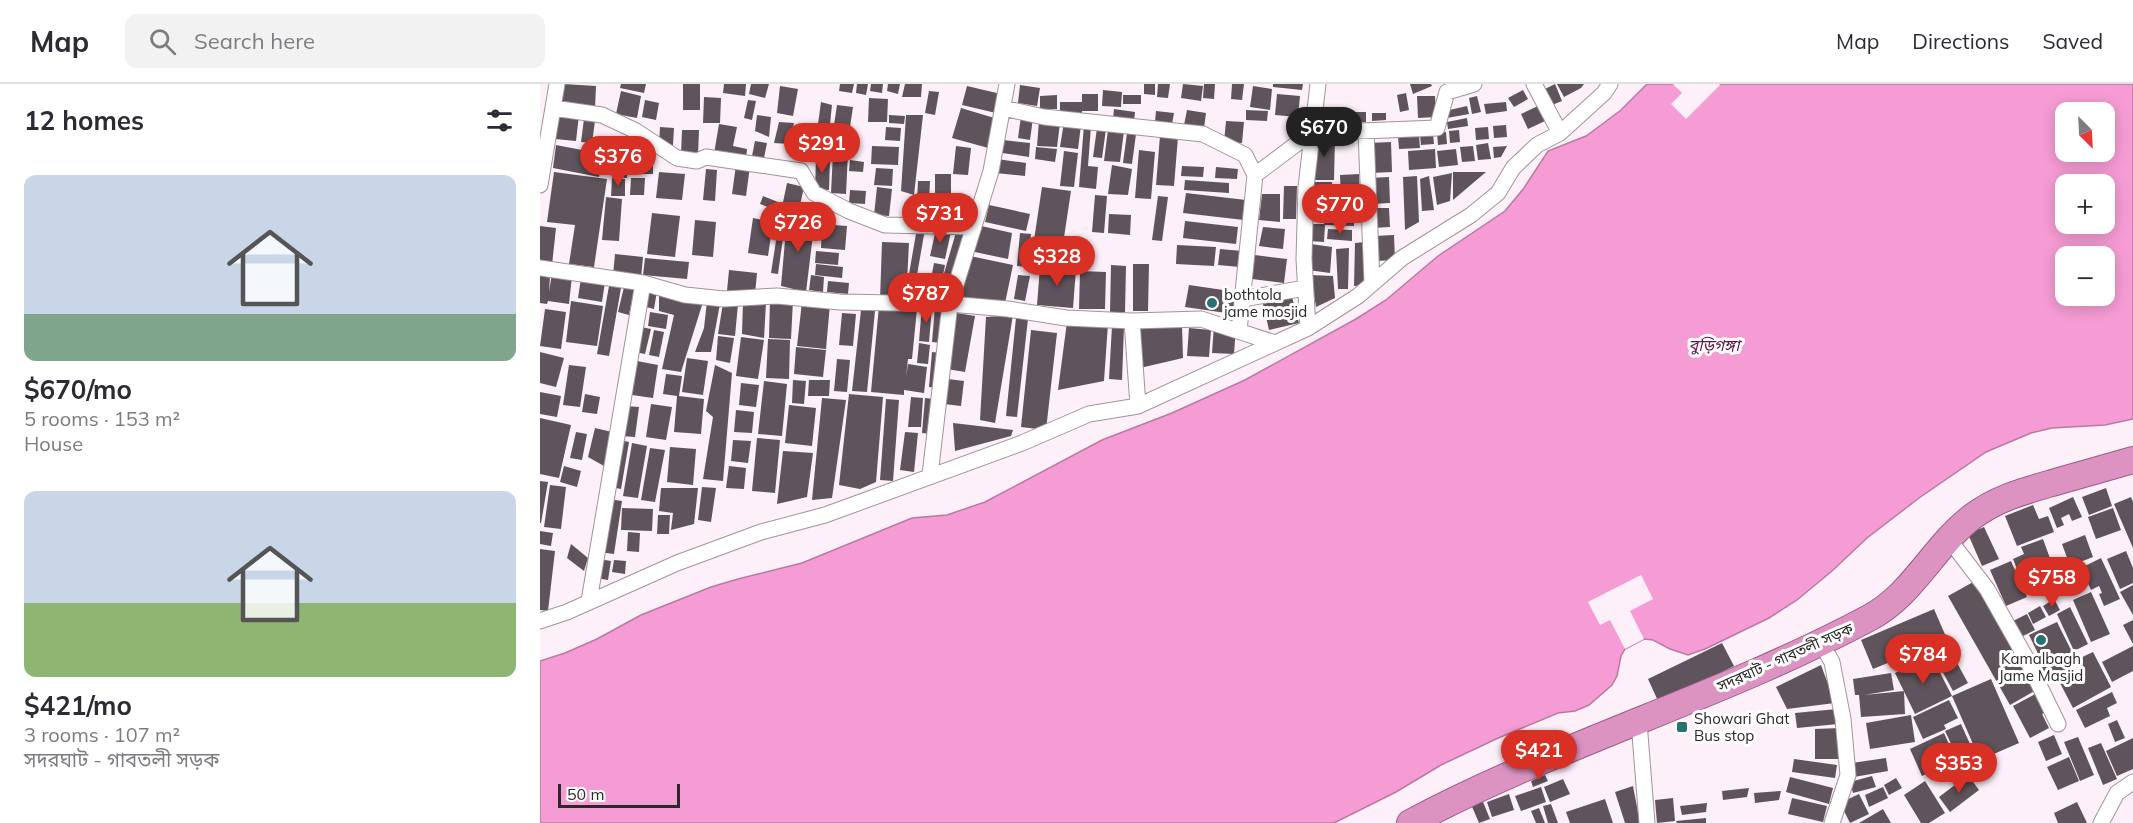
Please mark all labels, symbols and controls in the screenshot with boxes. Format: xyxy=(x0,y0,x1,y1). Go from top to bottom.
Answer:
search box xyxy=(125,14,545,68)
text: Map xyxy=(30,24,89,59)
icon: search xyxy=(146,25,179,58)
text: Search here xyxy=(194,27,315,55)
text: Map xyxy=(1836,28,1879,54)
text: Directions xyxy=(1912,28,2009,54)
text: Saved xyxy=(2042,28,2103,54)
north arrow xyxy=(2055,102,2115,162)
map controls xyxy=(2055,102,2115,306)
text: 12 homes xyxy=(24,104,144,137)
icon: filters xyxy=(483,104,516,137)
pin: $670 xyxy=(1288,107,1360,158)
text: $670 xyxy=(1300,114,1348,139)
pin: $291 xyxy=(786,123,858,174)
text: $291 xyxy=(798,130,846,155)
pin: $376 xyxy=(582,136,654,187)
text: $376 xyxy=(594,143,642,168)
button: + xyxy=(2055,174,2115,234)
pin: $770 xyxy=(1304,184,1376,235)
text: $770 xyxy=(1316,191,1364,216)
pin: $731 xyxy=(904,193,976,244)
text: $731 xyxy=(916,200,964,225)
pin: $726 xyxy=(762,202,834,253)
text: $726 xyxy=(774,209,822,234)
icon: home xyxy=(216,214,324,322)
pin: $328 xyxy=(1021,236,1093,287)
text: $328 xyxy=(1033,243,1081,268)
button: − xyxy=(2055,246,2115,306)
pin: $787 xyxy=(890,273,962,324)
text: $787 xyxy=(902,280,950,305)
place label: bothtola jame mosjid xyxy=(1223,285,1307,321)
marker: bothtola jame mosjid xyxy=(1205,296,1219,310)
water label: বুড়িগঙ্গা xyxy=(1689,335,1742,355)
text: $670/mo xyxy=(24,373,132,406)
text: 5 rooms · 153 m² xyxy=(24,406,180,431)
text: House xyxy=(24,431,83,456)
icon: home xyxy=(216,530,324,638)
pin: $758 xyxy=(2016,557,2088,608)
text: $758 xyxy=(2028,564,2076,589)
street label: সদরঘাট - গাবতলী সড়ক xyxy=(1713,618,1857,696)
marker: Kamalbagh Jame Masjid xyxy=(2034,633,2048,647)
pin: $784 xyxy=(1887,634,1959,685)
text: $784 xyxy=(1899,641,1947,666)
place label: Kamalbagh Jame Masjid xyxy=(1999,649,2083,685)
text: $421/mo xyxy=(24,689,132,722)
place label: Showari Ghat Bus stop xyxy=(1694,709,1789,745)
marker: Showari Ghat Bus stop xyxy=(1675,720,1689,734)
text: 3 rooms · 107 m² xyxy=(24,722,180,747)
pin: $421 xyxy=(1503,730,1575,781)
text: $421 xyxy=(1515,737,1563,762)
pin: $353 xyxy=(1923,743,1995,794)
text: সদরঘাট - গাবতলী সড়ক xyxy=(24,747,219,772)
text: $353 xyxy=(1935,750,1983,775)
scale bar xyxy=(558,781,680,808)
text: 50 m xyxy=(567,784,604,804)

